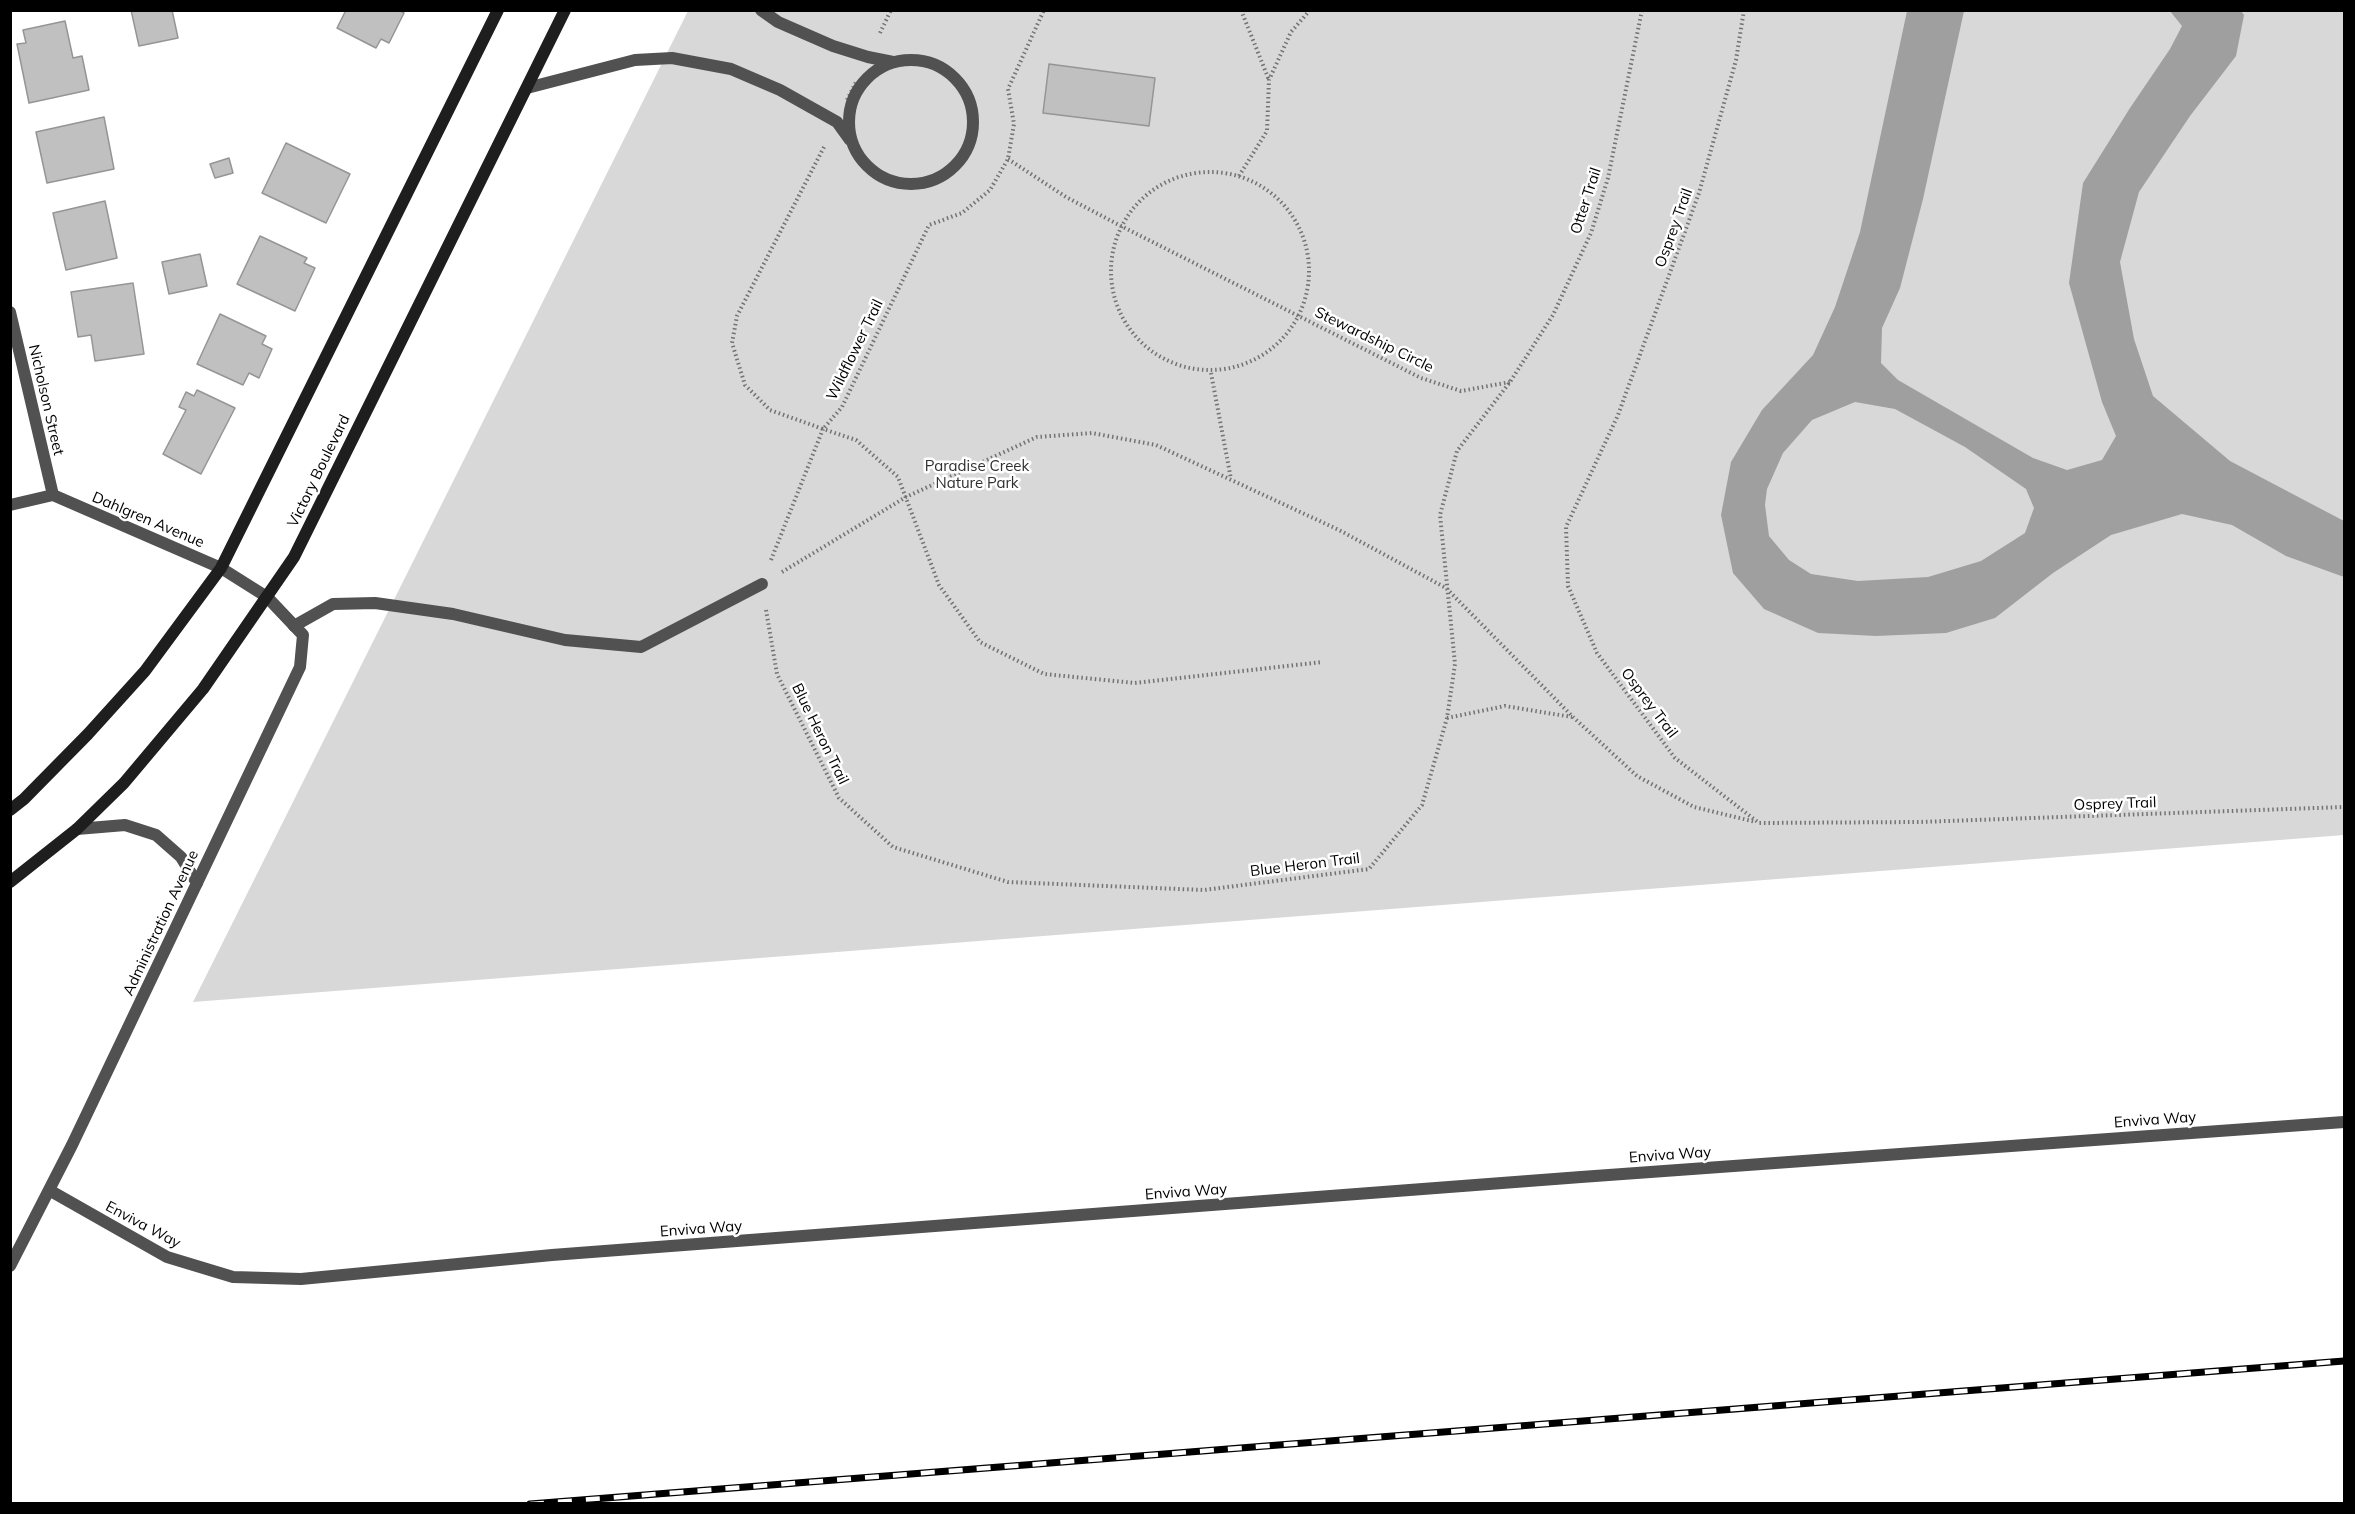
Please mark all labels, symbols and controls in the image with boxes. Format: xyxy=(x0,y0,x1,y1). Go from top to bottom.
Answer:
street label: Otter Trail xyxy=(1567,166,1605,236)
street label: Osprey Trail xyxy=(1651,186,1697,270)
street label: Wildflower Trail xyxy=(823,297,887,403)
street label: Stewardship Circle xyxy=(1312,303,1436,377)
street label: Nicholson Street xyxy=(24,343,68,457)
street label: Victory Boulevard xyxy=(284,412,354,530)
park label: Paradise Creek Nature Park xyxy=(925,457,1029,492)
street label: Dahlgren Avenue xyxy=(89,488,207,552)
street label: Osprey Trail xyxy=(1617,665,1681,741)
street label: Blue Heron Trail xyxy=(788,681,852,787)
street label: Osprey Trail xyxy=(2073,794,2157,814)
street label: Administration Avenue xyxy=(119,847,203,999)
street label: Blue Heron Trail xyxy=(1249,849,1361,881)
street label: Enviva Way xyxy=(2113,1108,2197,1132)
street label: Enviva Way xyxy=(1628,1143,1712,1167)
street label: Enviva Way xyxy=(1144,1180,1228,1204)
street label: Enviva Way xyxy=(102,1198,184,1252)
street label: Enviva Way xyxy=(659,1217,743,1241)

